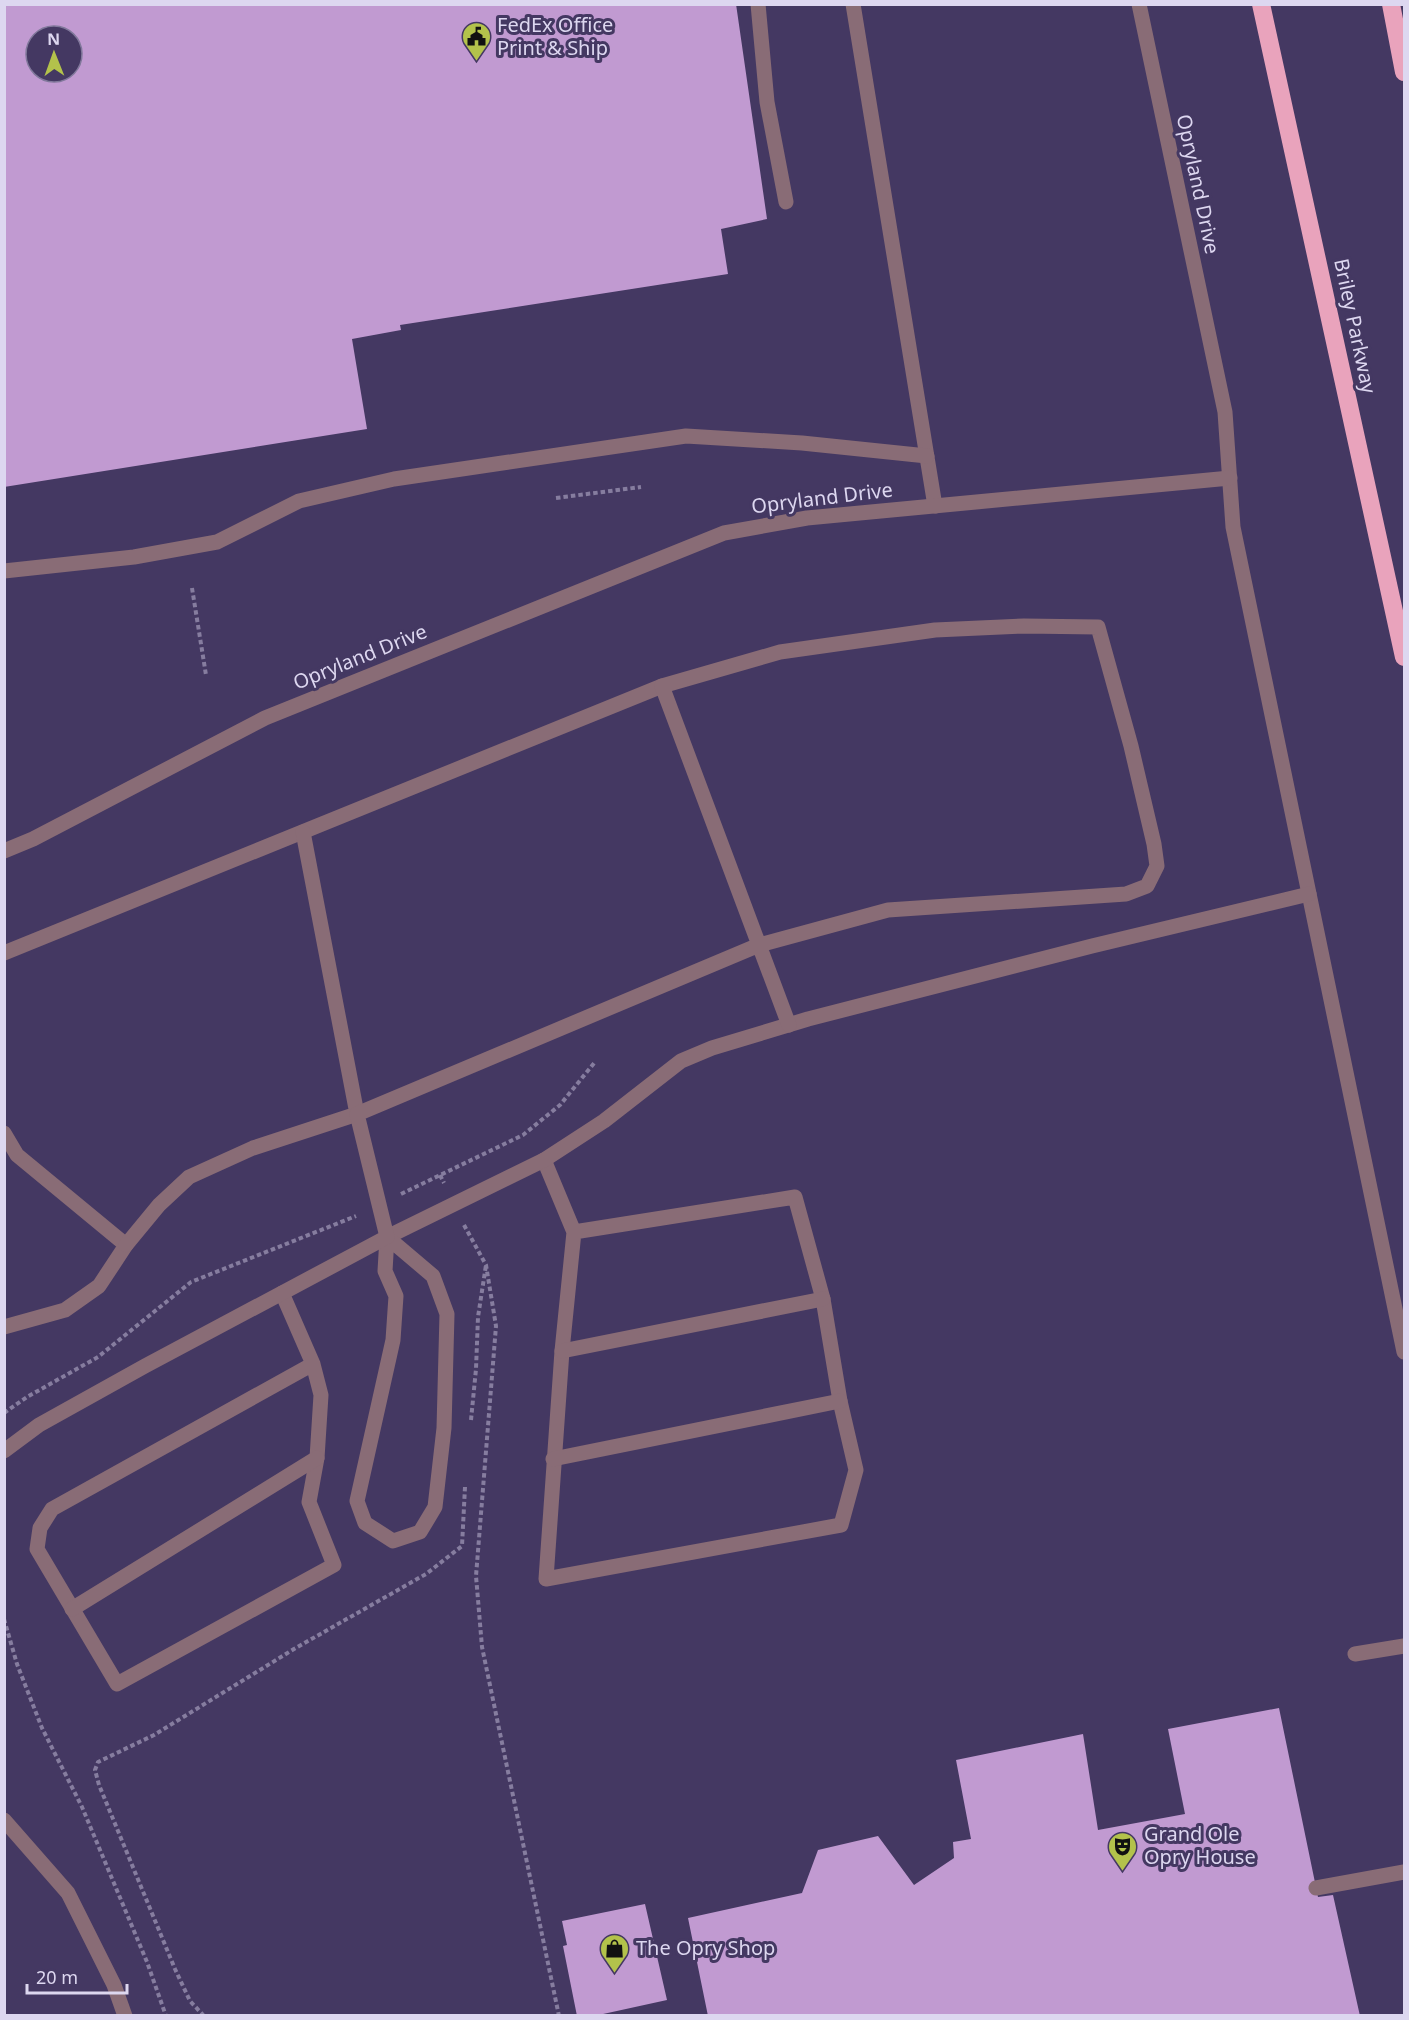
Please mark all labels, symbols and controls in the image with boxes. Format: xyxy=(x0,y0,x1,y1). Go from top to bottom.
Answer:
place label: FedEx Office Print & Ship xyxy=(497,11,613,61)
public building icon: FedEx Office Print & Ship xyxy=(460,20,492,62)
north arrow xyxy=(24,24,84,84)
text: N xyxy=(47,28,60,50)
street label: Opryland Drive xyxy=(1171,112,1226,256)
street label: Briley Parkway xyxy=(1328,256,1383,397)
street label: Opryland Drive xyxy=(750,475,894,520)
street label: Opryland Drive xyxy=(289,617,431,696)
place label: Grand Ole Opry House xyxy=(1144,1820,1256,1870)
theatre icon: Grand Ole Opry House xyxy=(1107,1830,1139,1872)
shop icon: The Opry Shop xyxy=(599,1932,631,1974)
place label: The Opry Shop xyxy=(636,1934,775,1961)
scale bar xyxy=(27,1957,128,1995)
text: 20 m xyxy=(36,1965,78,1989)

